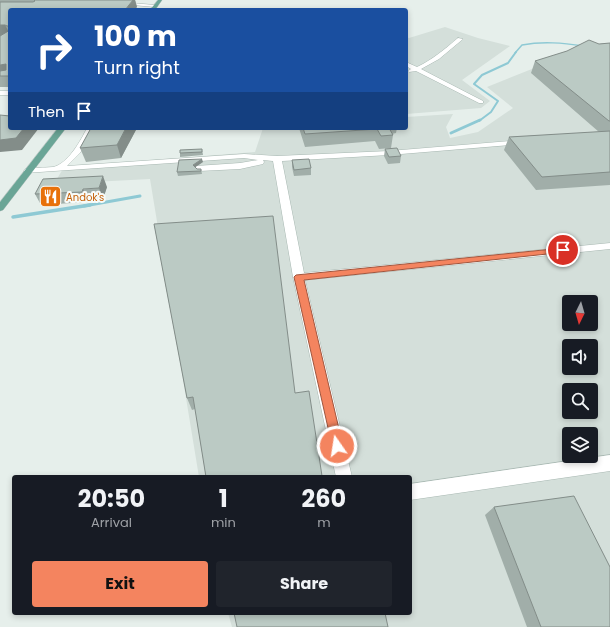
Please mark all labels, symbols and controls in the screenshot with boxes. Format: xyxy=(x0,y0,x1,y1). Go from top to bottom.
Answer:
text: 100 m xyxy=(94,17,177,56)
icon: right xyxy=(28,24,80,76)
text: Turn right xyxy=(94,55,180,80)
icon: arrive xyxy=(73,100,95,122)
text: Then xyxy=(28,101,65,122)
restaurant icon: Andok's xyxy=(37,184,63,210)
place label: Andok's xyxy=(66,190,104,205)
pin xyxy=(546,233,580,267)
icon: arrive xyxy=(552,239,574,261)
north arrow xyxy=(562,295,598,331)
map controls xyxy=(562,295,598,463)
button: sound xyxy=(562,339,598,375)
button: search xyxy=(562,383,598,419)
position arrow xyxy=(316,425,358,467)
button: layers xyxy=(562,427,598,463)
text: 20:50 xyxy=(78,482,145,515)
text: 1 xyxy=(219,482,228,515)
text: 260 xyxy=(302,482,346,515)
text: Arrival xyxy=(91,513,132,532)
text: min xyxy=(211,513,236,532)
text: m xyxy=(317,513,331,532)
button: Exit xyxy=(32,561,208,607)
button: Share xyxy=(216,561,392,607)

